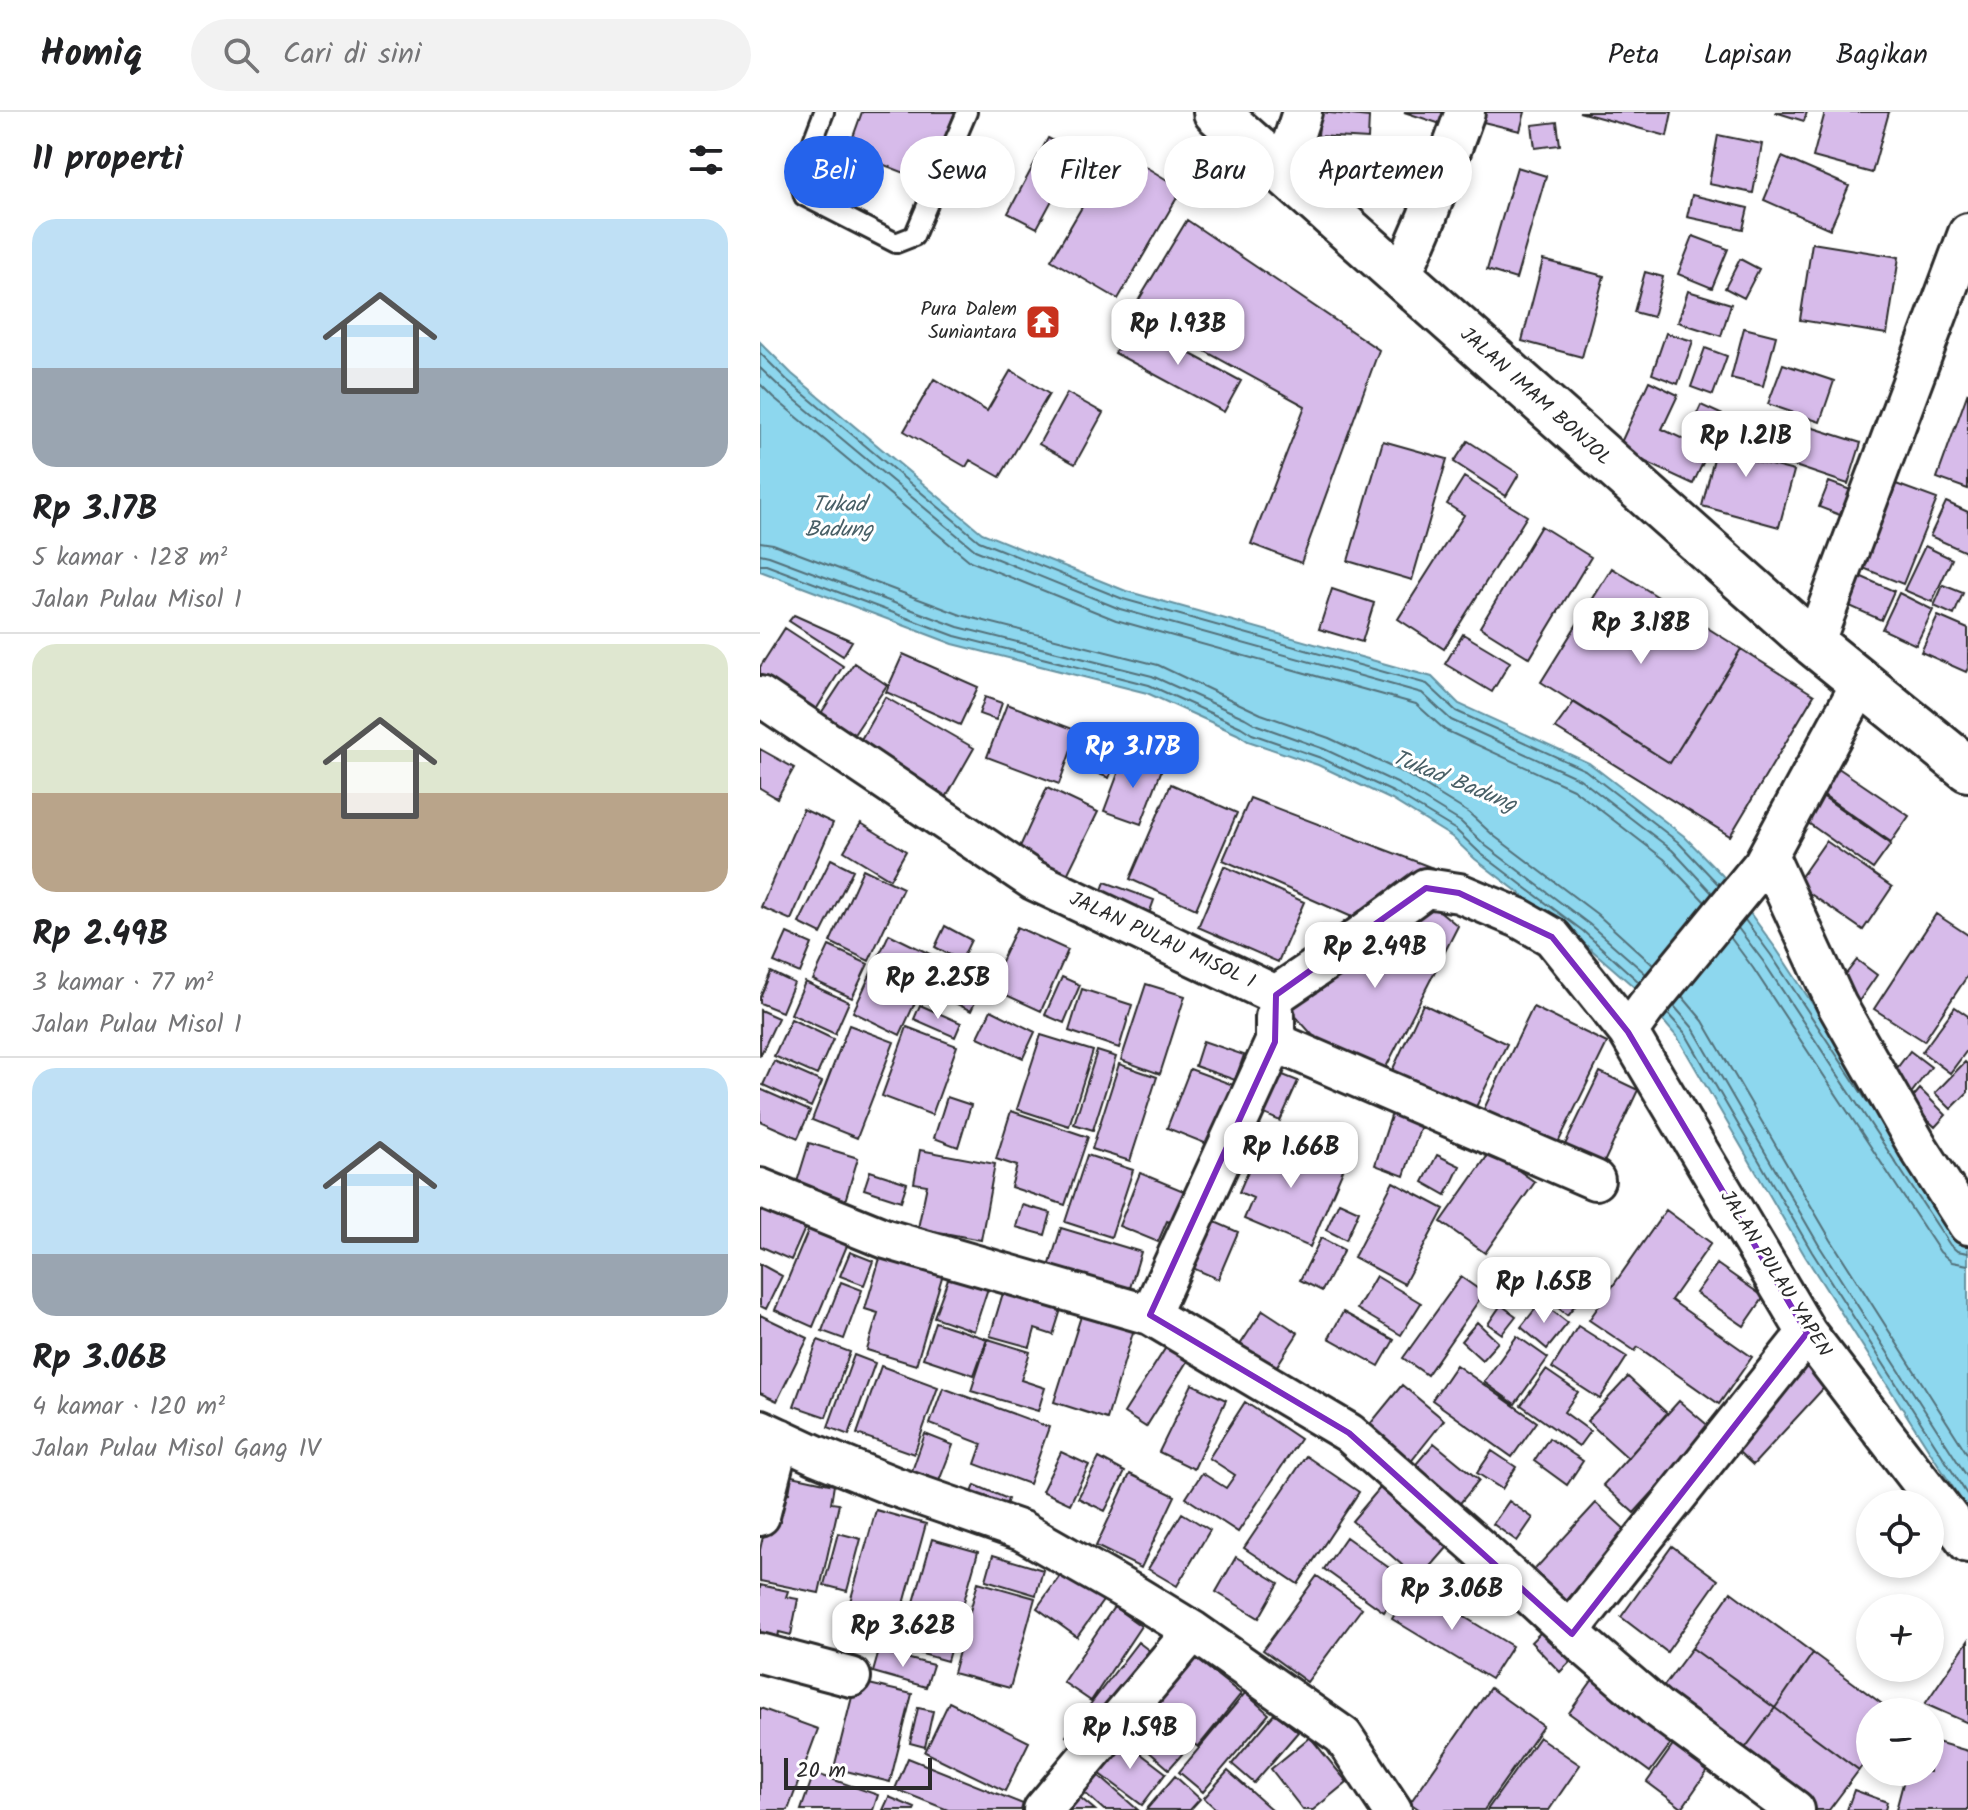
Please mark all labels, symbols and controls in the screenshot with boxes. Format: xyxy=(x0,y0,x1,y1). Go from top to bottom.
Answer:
search box xyxy=(191,19,751,91)
text: Homiq xyxy=(40,25,143,85)
text: Cari di sini xyxy=(283,31,421,79)
icon: search xyxy=(219,33,263,77)
text: Peta xyxy=(1608,33,1659,78)
text: Lapisan xyxy=(1703,33,1792,78)
text: Bagikan xyxy=(1836,33,1928,78)
text: 11 properti xyxy=(32,133,183,187)
chip: Beli xyxy=(784,136,884,208)
chip: Sewa xyxy=(900,136,1015,208)
chip: Filter xyxy=(1031,136,1148,208)
chip: Baru xyxy=(1164,136,1274,208)
chip: Apartemen xyxy=(1290,136,1472,208)
icon: filters xyxy=(684,138,728,182)
icon: home xyxy=(308,271,452,415)
place label: Pura Dalem Suniantara xyxy=(920,294,1017,349)
pin: Rp 1.93B xyxy=(1095,299,1261,367)
temple icon: Pura Dalem Suniantara xyxy=(1024,303,1062,341)
text: Rp 1.93B xyxy=(1129,304,1227,346)
street label: JALAN IMAM BONJOL xyxy=(1452,320,1618,474)
pin: Rp 1.21B xyxy=(1663,411,1829,479)
text: Rp 1.21B xyxy=(1700,416,1792,458)
text: Rp 3.17B xyxy=(32,483,158,537)
water label: Tukad Badung xyxy=(805,488,875,548)
text: 5 kamar · 128 m² xyxy=(32,537,227,579)
text: Jalan Pulau Misol 1 xyxy=(32,579,242,621)
pin: Rp 3.18B xyxy=(1558,598,1724,666)
text: Rp 3.18B xyxy=(1591,603,1691,645)
icon: home xyxy=(308,696,452,840)
pin: Rp 3.17B xyxy=(1050,722,1216,790)
text: Rp 3.17B xyxy=(1085,727,1181,769)
water label: Tukad Badung xyxy=(1387,741,1523,823)
street label: JALAN PULAU MISOL 1 xyxy=(1064,884,1260,998)
text: Rp 2.49B xyxy=(32,908,169,962)
pin: Rp 2.49B xyxy=(1292,922,1458,990)
text: Rp 2.49B xyxy=(1323,927,1427,969)
pin: Rp 2.25B xyxy=(855,953,1021,1021)
text: Rp 2.25B xyxy=(885,958,991,1000)
text: 3 kamar · 77 m² xyxy=(32,962,213,1004)
text: Jalan Pulau Misol 1 xyxy=(32,1004,242,1046)
icon: home xyxy=(308,1120,452,1264)
pin: Rp 1.66B xyxy=(1208,1122,1374,1190)
text: Rp 1.66B xyxy=(1242,1127,1340,1169)
street label: JALAN PULAU YAPEN xyxy=(1711,1184,1839,1364)
pin: Rp 1.65B xyxy=(1461,1257,1627,1325)
text: Rp 1.65B xyxy=(1495,1262,1593,1304)
text: Rp 3.06B xyxy=(32,1332,168,1386)
text: 4 kamar · 120 m² xyxy=(32,1386,225,1428)
text: Jalan Pulau Misol Gang IV xyxy=(32,1428,320,1470)
map controls xyxy=(1856,1490,1944,1786)
button: locate xyxy=(1856,1490,1944,1578)
pin: Rp 3.06B xyxy=(1369,1564,1535,1632)
text: Rp 3.06B xyxy=(1400,1569,1504,1611)
button: + xyxy=(1856,1594,1944,1682)
pin: Rp 3.62B xyxy=(820,1601,986,1669)
text: Rp 3.62B xyxy=(850,1606,956,1648)
button: − xyxy=(1856,1698,1944,1786)
pin: Rp 1.59B xyxy=(1047,1703,1213,1771)
text: Rp 1.59B xyxy=(1082,1708,1178,1750)
scale bar xyxy=(784,1754,932,1790)
text: 20 m xyxy=(796,1754,846,1789)

